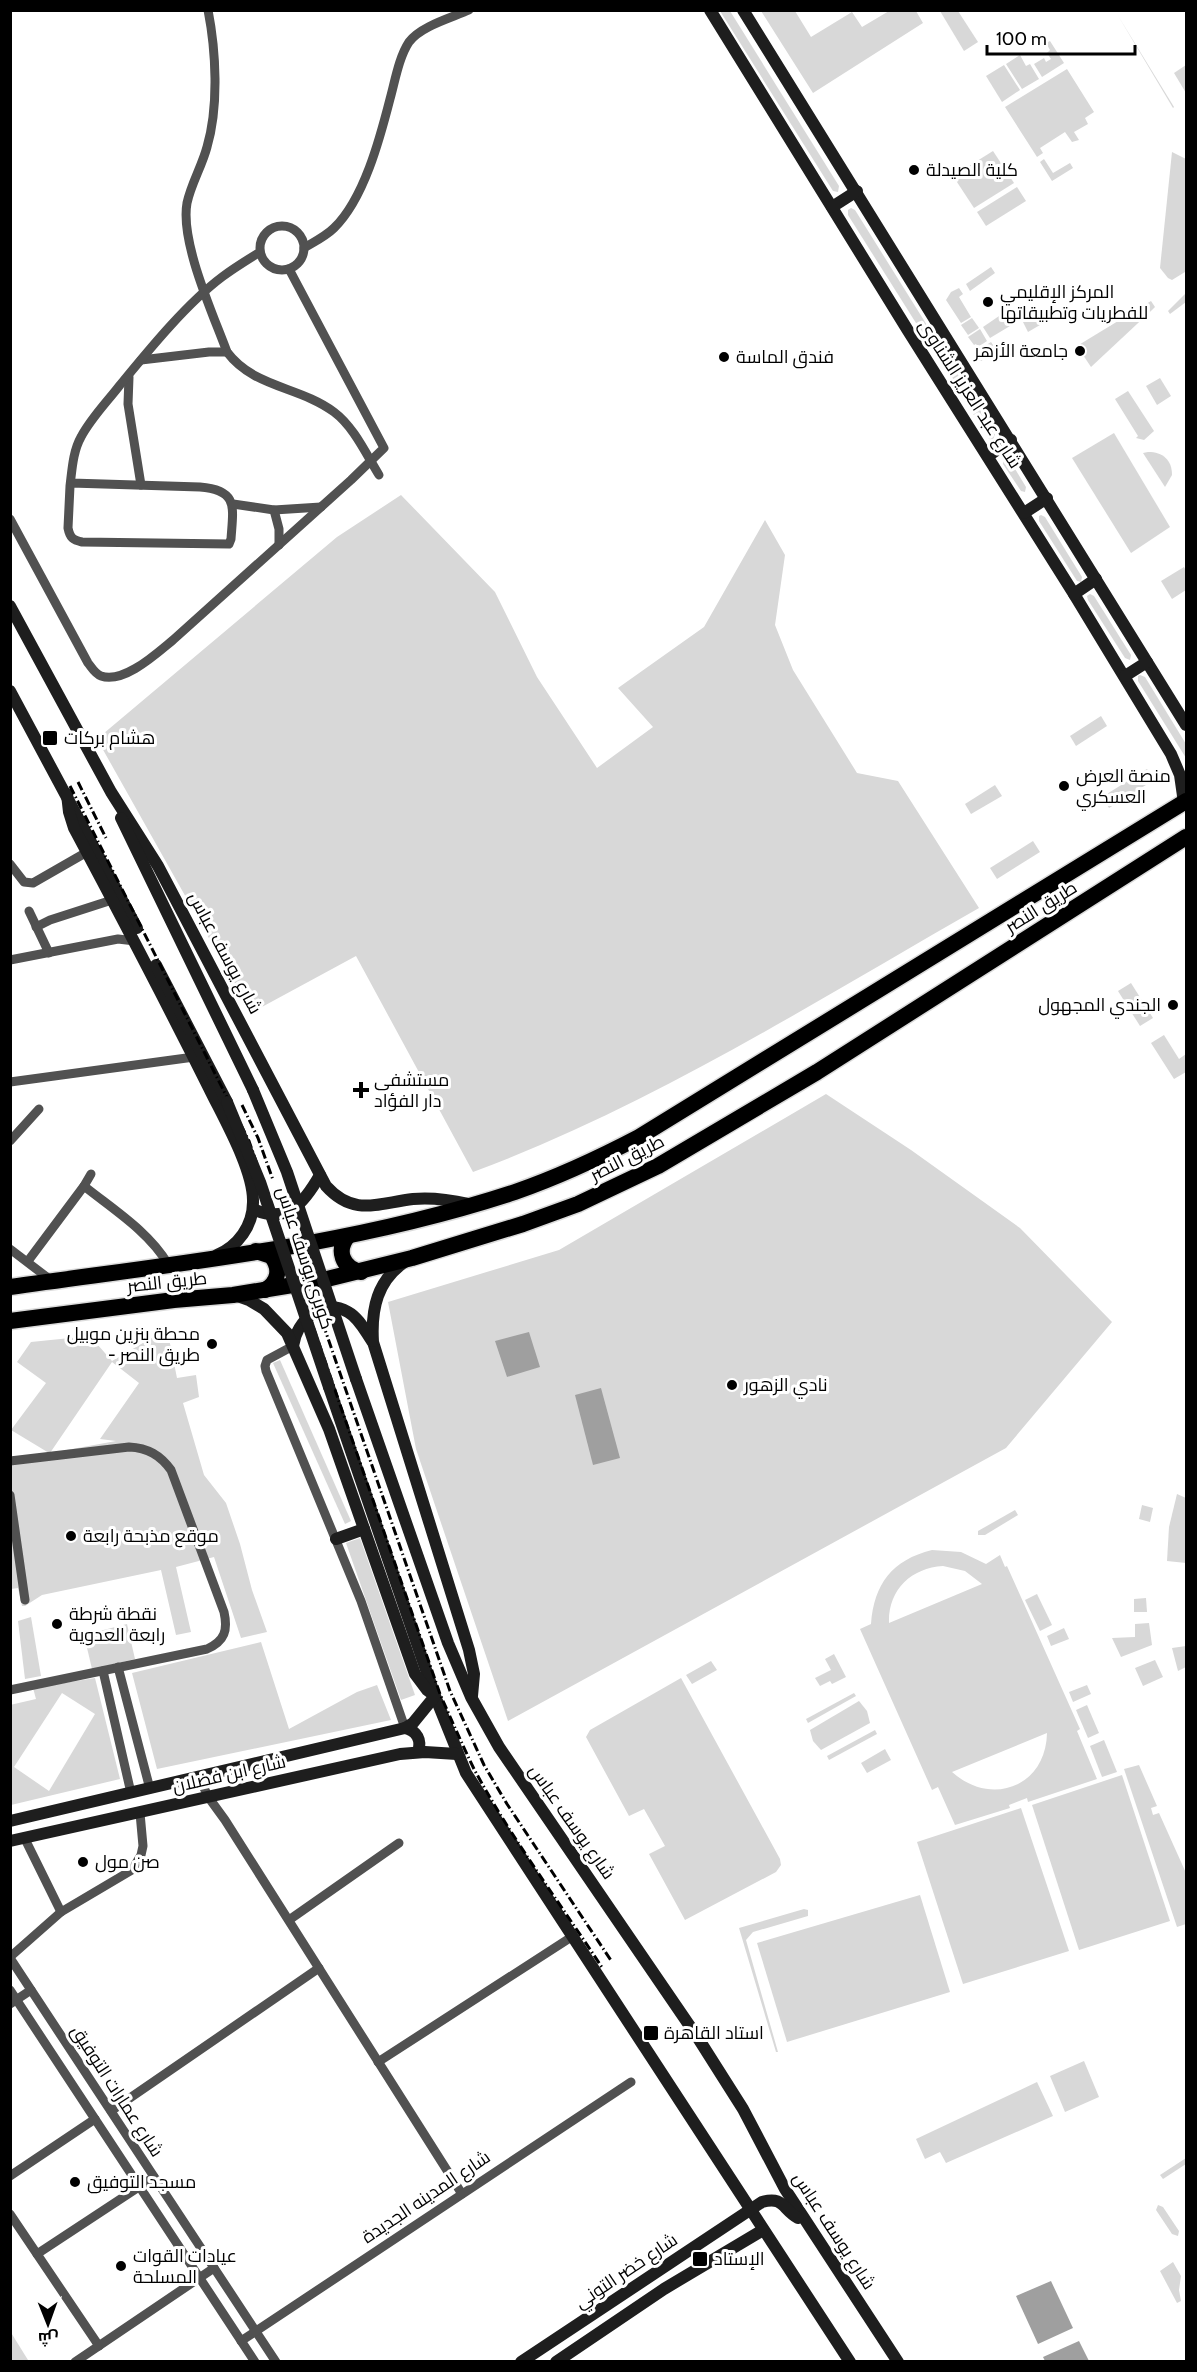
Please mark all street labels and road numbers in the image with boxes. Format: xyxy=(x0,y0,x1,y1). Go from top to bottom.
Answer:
street label: شارع عبد العزيز الشناوى xyxy=(913,316,1026,473)
street label: طريق النصر xyxy=(1000,876,1081,939)
street label: شارع يوسف عباس xyxy=(183,888,266,1018)
street label: طريق النصر xyxy=(585,1130,668,1187)
street label: كوبرى يوسف عباس xyxy=(272,1184,338,1332)
street label: طريق النصر xyxy=(125,1267,208,1298)
street label: شارع ابن فضلان xyxy=(170,1750,288,1799)
street label: شارع يوسف عباس xyxy=(523,1760,620,1884)
street label: شارع عمارات التوفيق xyxy=(65,2021,168,2162)
street label: شارع المدينه الجديدة xyxy=(358,2146,495,2249)
street label: شارع يوسف عباس xyxy=(787,2168,880,2294)
street label: شارع خضر التوني xyxy=(570,2229,683,2316)

